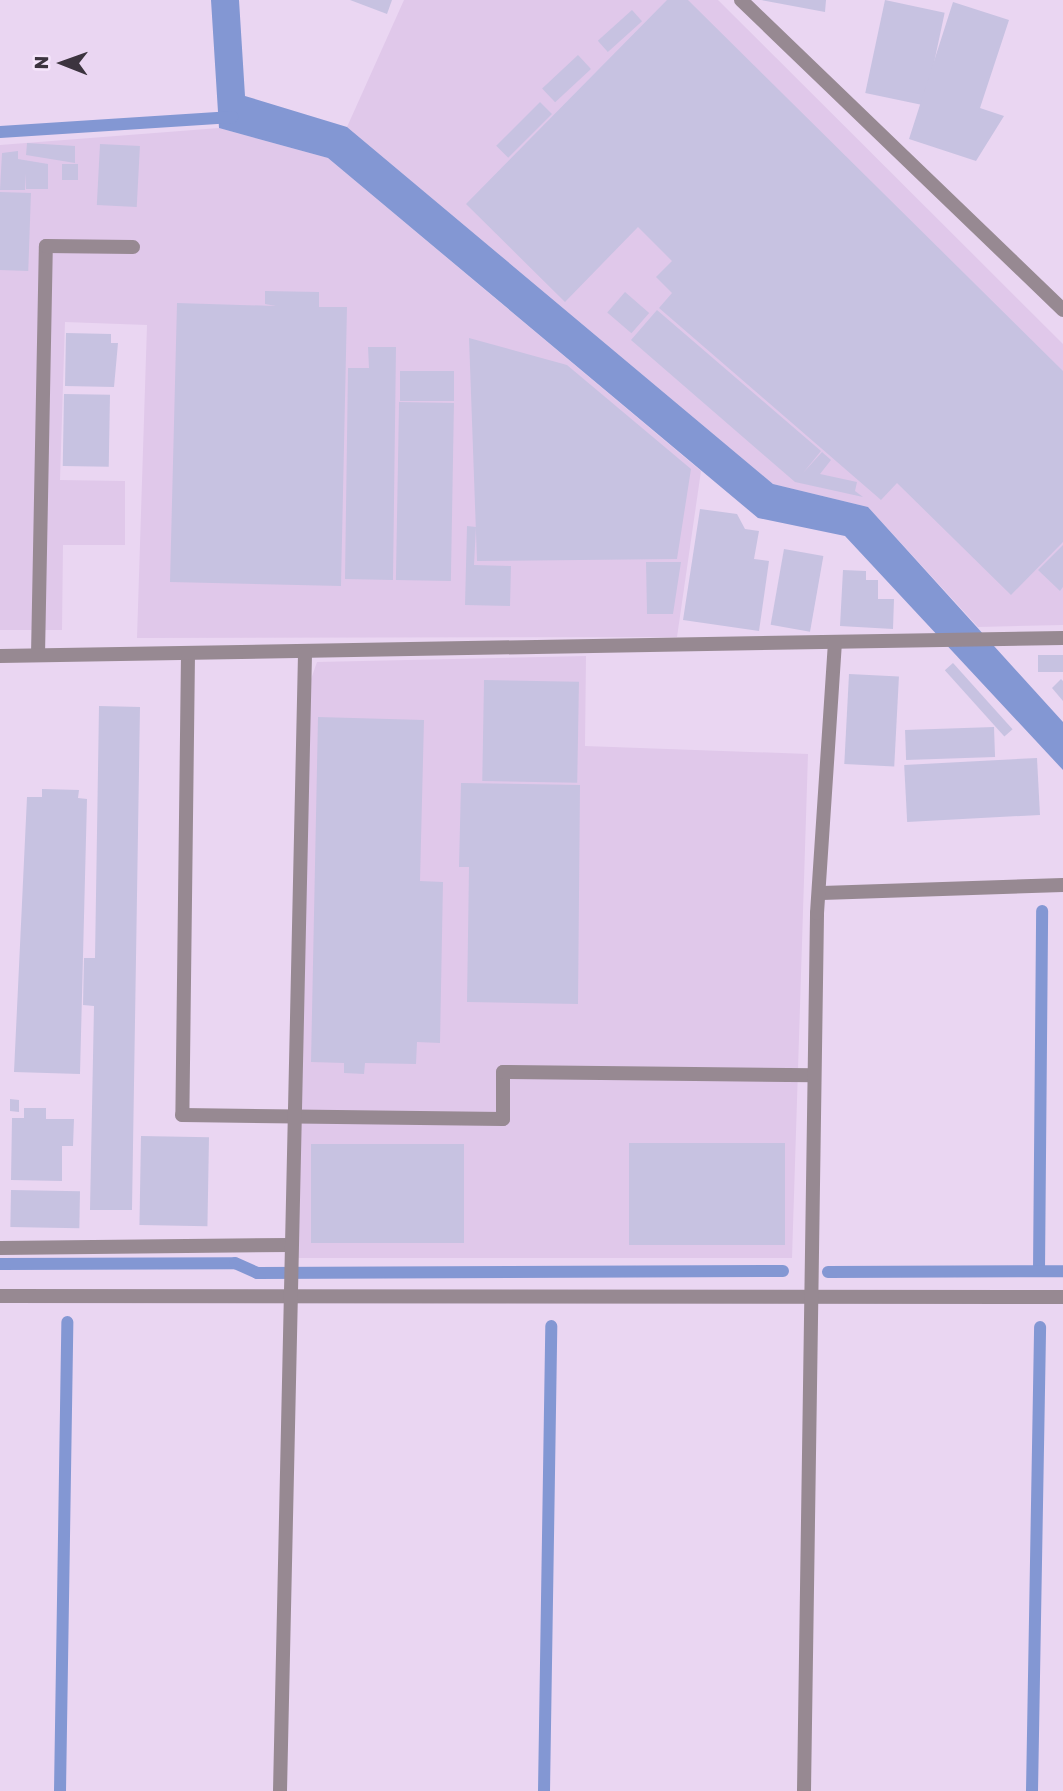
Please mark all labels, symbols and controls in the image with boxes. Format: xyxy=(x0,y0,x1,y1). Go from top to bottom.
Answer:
north arrow xyxy=(28,28,98,98)
text: N xyxy=(30,56,53,70)

